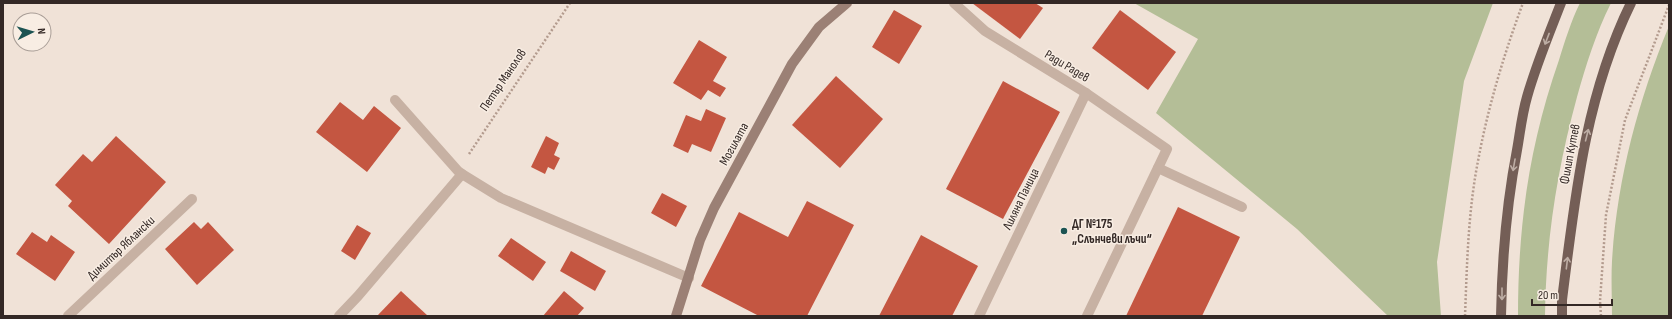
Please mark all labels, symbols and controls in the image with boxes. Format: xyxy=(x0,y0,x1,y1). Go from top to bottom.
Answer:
north arrow xyxy=(12,12,52,52)
text: N xyxy=(35,28,48,35)
one-way arrow xyxy=(1543,33,1551,45)
street label: Петър Манолов xyxy=(476,46,530,114)
street label: Ради Радев xyxy=(1042,46,1092,86)
street label: Могилата xyxy=(716,120,752,168)
street label: Филип Кутев xyxy=(1556,123,1584,185)
one-way arrow xyxy=(1584,129,1591,142)
one-way arrow xyxy=(1510,158,1518,171)
street label: Лиляна Паница xyxy=(999,166,1043,233)
street label: Димитър Яблански xyxy=(84,213,158,283)
place label: ДГ №175 „Слънчеви лъчи“ xyxy=(1072,216,1152,247)
marker: ДГ №175 „Слънчеви лъчи“ xyxy=(1059,226,1069,236)
one-way arrow xyxy=(1563,257,1571,270)
scale bar xyxy=(1532,281,1612,307)
one-way arrow xyxy=(1498,287,1506,300)
text: 20 m xyxy=(1538,288,1558,303)

